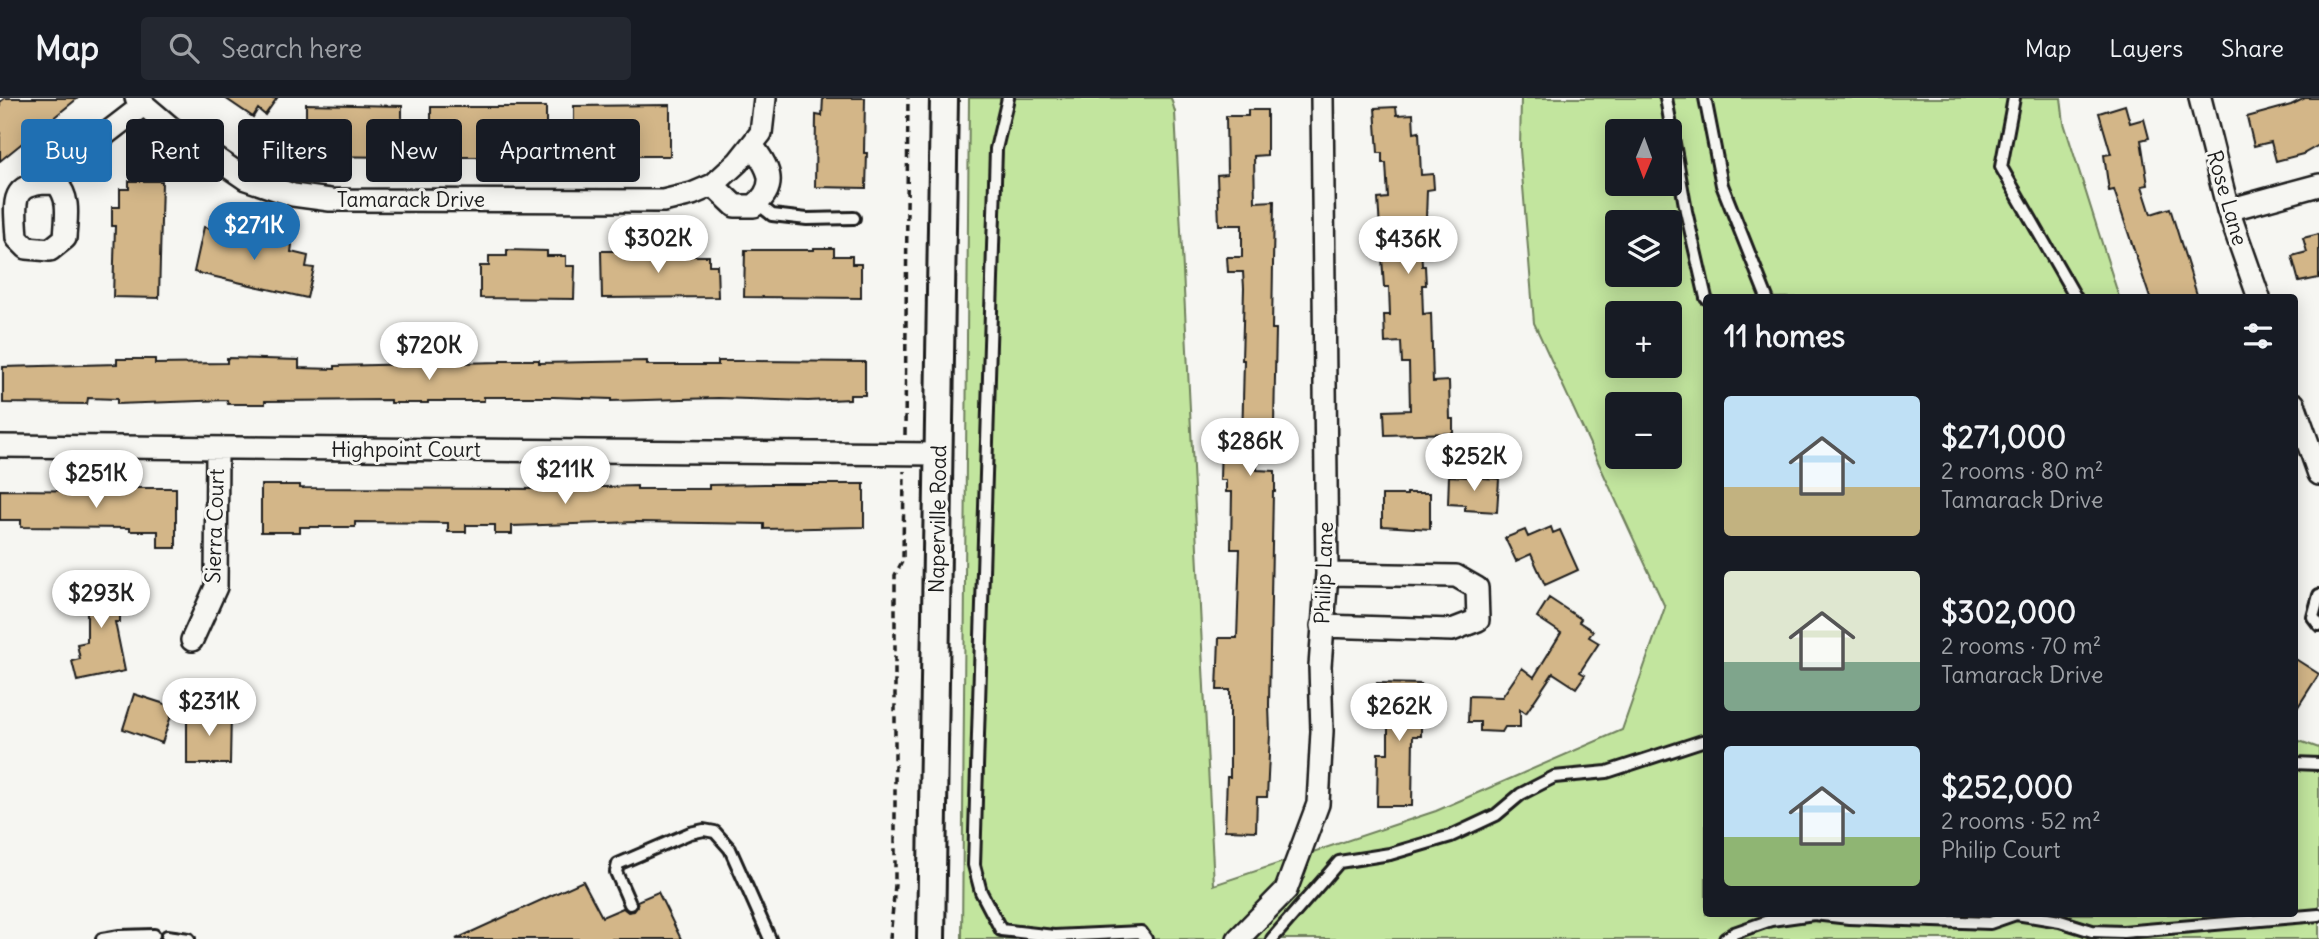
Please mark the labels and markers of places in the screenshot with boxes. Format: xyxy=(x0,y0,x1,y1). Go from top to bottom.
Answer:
pin: $271K xyxy=(205,202,303,262)
pin: $302K xyxy=(609,216,707,275)
pin: $436K xyxy=(1359,216,1457,276)
pin: $720K xyxy=(380,322,478,382)
pin: $286K xyxy=(1201,418,1299,478)
pin: $252K xyxy=(1425,434,1523,493)
pin: $211K xyxy=(516,446,614,506)
pin: $251K xyxy=(47,450,145,510)
pin: $293K xyxy=(52,570,150,630)
pin: $231K xyxy=(160,678,258,738)
pin: $262K xyxy=(1350,684,1448,743)

